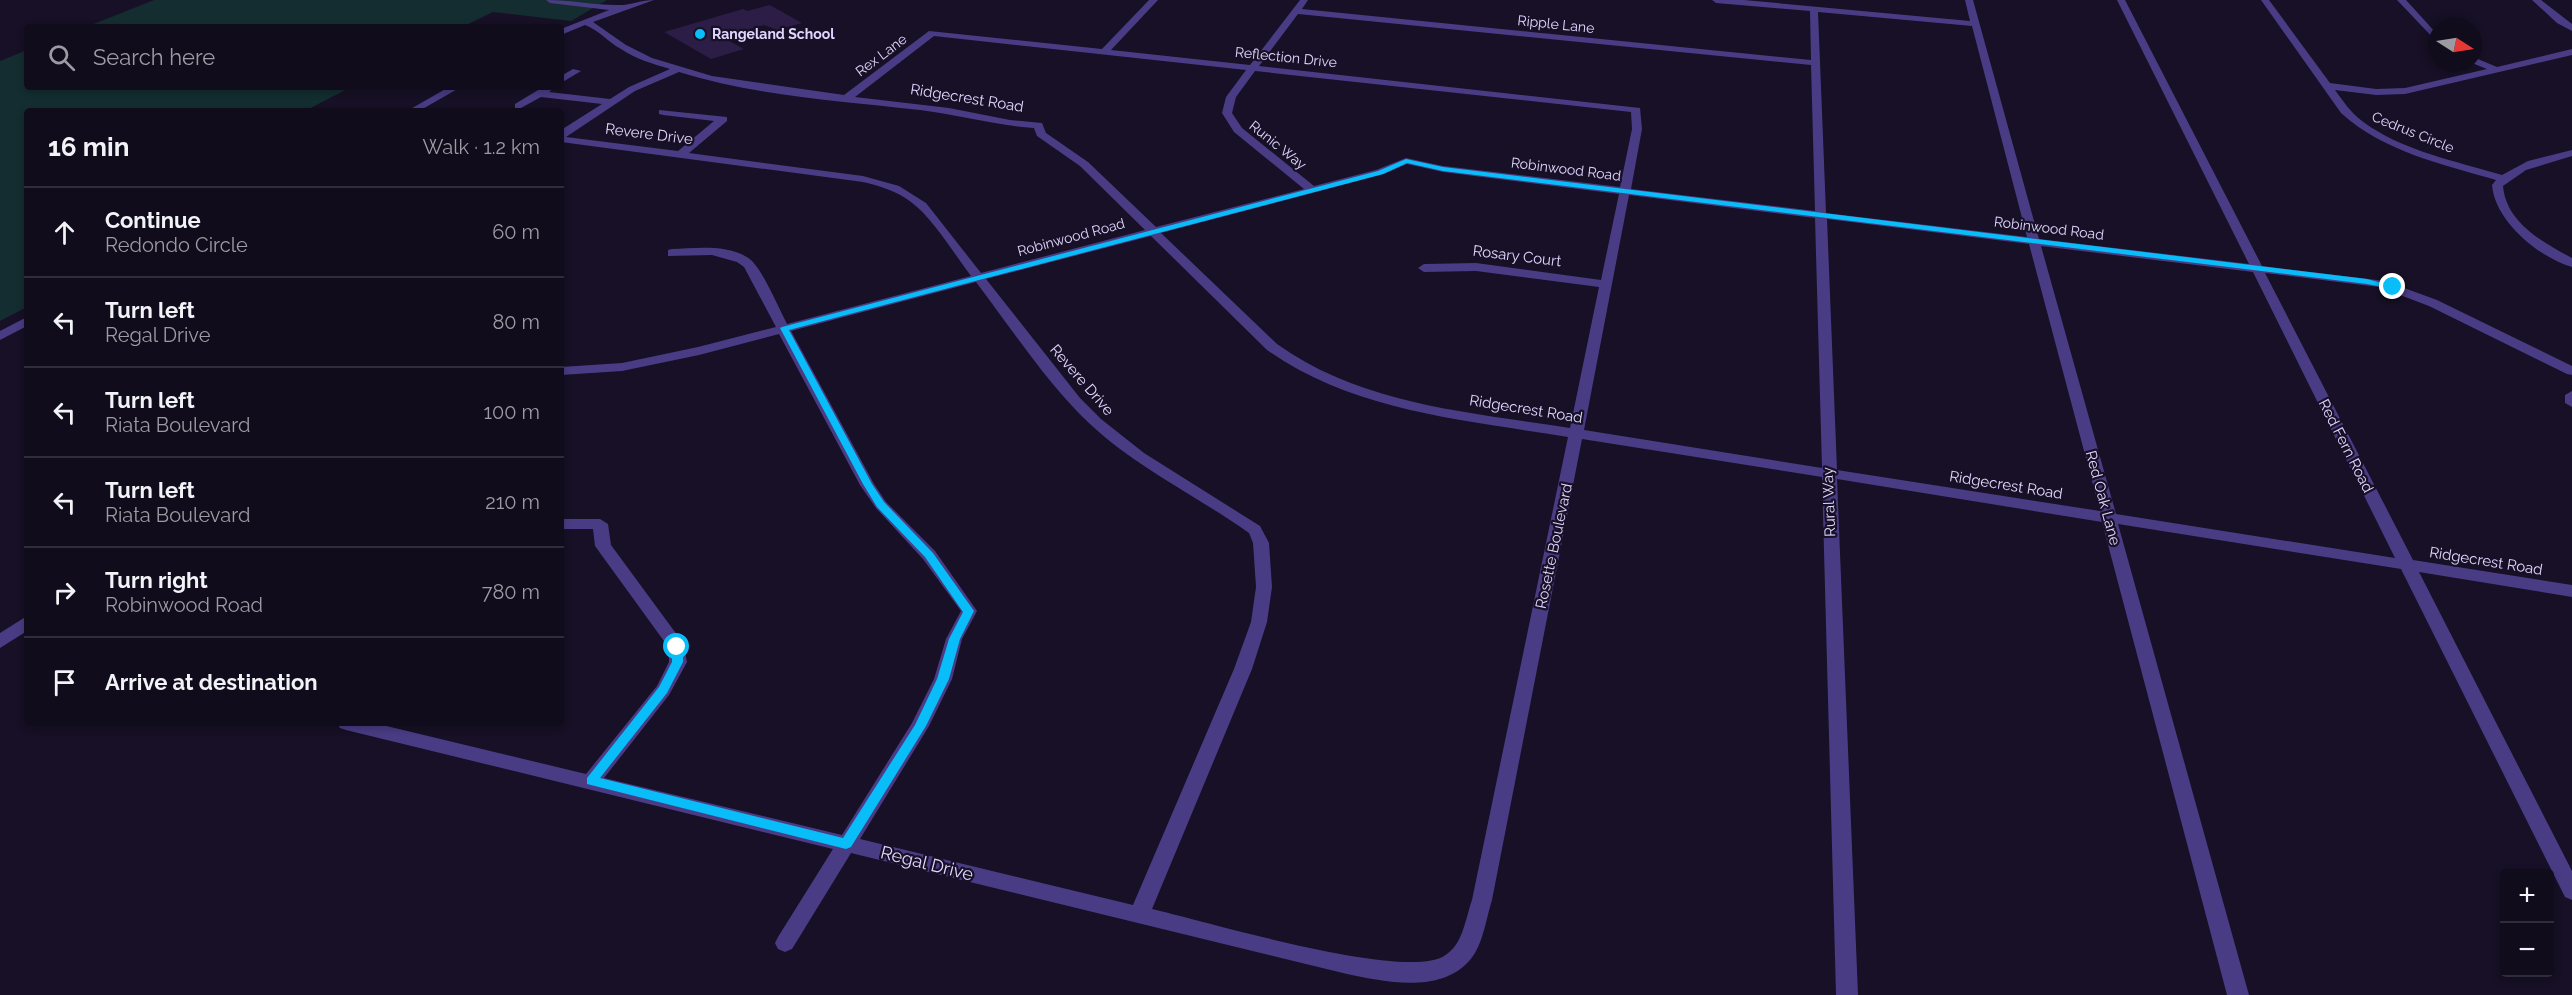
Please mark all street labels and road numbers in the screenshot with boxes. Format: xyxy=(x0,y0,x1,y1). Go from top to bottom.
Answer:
street label: Ripple Lane xyxy=(1517,12,1595,36)
street label: Rex Lane xyxy=(852,31,910,79)
street label: Reflection Drive xyxy=(1234,44,1338,70)
street label: Ridgecrest Road xyxy=(909,80,1025,116)
street label: Cedrus Circle xyxy=(2370,108,2456,156)
street label: Runic Way xyxy=(1246,117,1310,173)
street label: Revere Drive xyxy=(604,120,694,148)
street label: Robinwood Road xyxy=(1510,154,1622,184)
street label: Robinwood Road xyxy=(1993,213,2105,243)
street label: Robinwood Road xyxy=(1016,215,1126,259)
street label: Rosary Court xyxy=(1472,242,1562,270)
street label: Revere Drive xyxy=(1046,341,1118,419)
street label: Ridgecrest Road xyxy=(1468,391,1584,427)
street label: Red Fern Road xyxy=(2315,396,2377,496)
street label: Red Oak Lane xyxy=(2082,449,2124,547)
street label: Rural Way xyxy=(1819,467,1839,537)
street label: Ridgecrest Road xyxy=(1948,467,2064,503)
street label: Rosette Boulevard xyxy=(1532,482,1576,610)
street label: Ridgecrest Road xyxy=(2428,543,2544,579)
street label: Regal Drive xyxy=(878,841,976,885)

